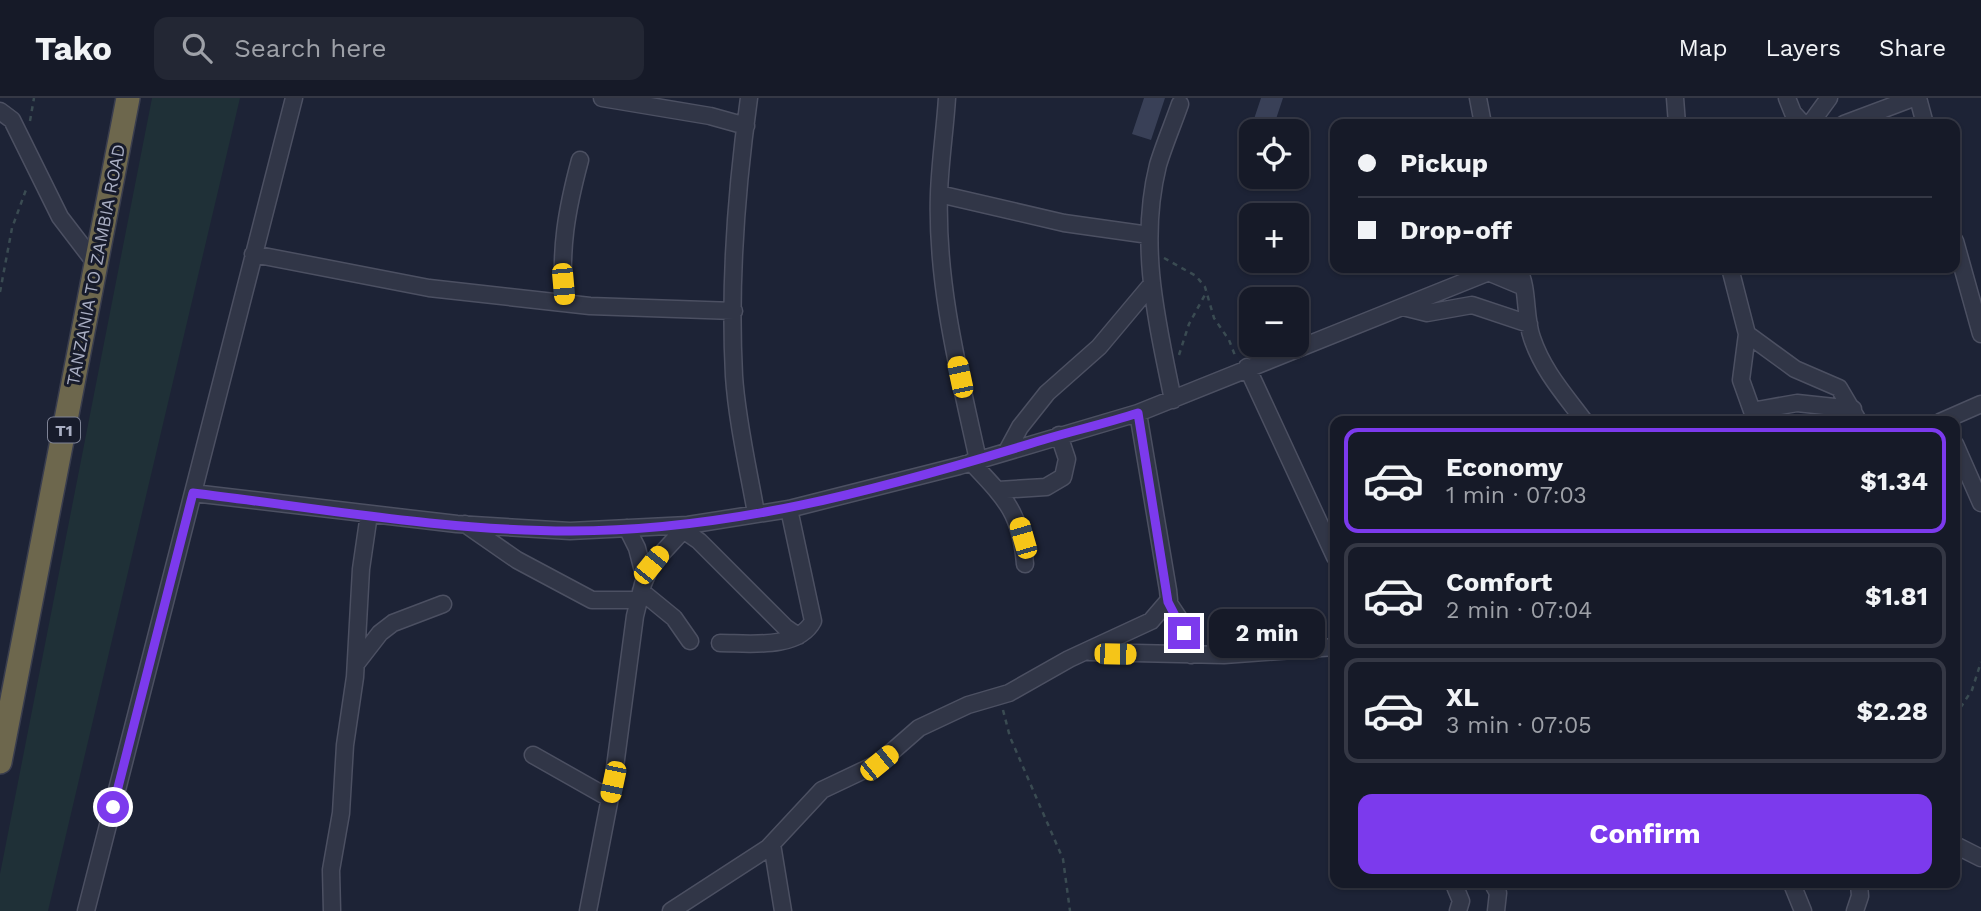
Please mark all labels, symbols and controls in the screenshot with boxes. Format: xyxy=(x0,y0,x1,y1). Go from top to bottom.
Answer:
search box xyxy=(154,17,644,80)
text: Tako xyxy=(35,29,112,68)
icon: search xyxy=(178,29,216,67)
text: Search here xyxy=(234,33,387,63)
text: Map xyxy=(1679,34,1727,62)
text: Layers xyxy=(1765,34,1841,62)
text: Share xyxy=(1879,34,1946,62)
map controls xyxy=(1239,119,1309,357)
button: locate xyxy=(1239,119,1309,189)
street label: TANZANIA TO ZAMBIA ROAD xyxy=(62,142,129,388)
text: Pickup xyxy=(1400,148,1488,178)
button: + xyxy=(1239,203,1309,273)
text: Drop-off xyxy=(1400,215,1512,245)
car xyxy=(551,262,576,306)
button: − xyxy=(1239,287,1309,357)
car xyxy=(946,354,975,400)
road number: T1 xyxy=(48,418,80,442)
icon: car xyxy=(1362,449,1425,512)
text: Economy xyxy=(1446,452,1563,482)
text: $1.34 xyxy=(1860,466,1928,496)
text: 1 min · 07:03 xyxy=(1446,482,1587,509)
car xyxy=(1008,515,1039,561)
car xyxy=(630,542,673,588)
icon: car xyxy=(1362,564,1425,627)
text: Comfort xyxy=(1446,567,1552,597)
text: $1.81 xyxy=(1865,581,1928,611)
text: 2 min · 07:04 xyxy=(1446,597,1592,624)
callout: 2 min xyxy=(1208,608,1324,658)
route end xyxy=(1168,617,1200,649)
text: 2 min xyxy=(1236,620,1298,647)
car xyxy=(1094,643,1137,665)
icon: car xyxy=(1362,679,1425,742)
text: XL xyxy=(1446,682,1479,712)
text: $2.28 xyxy=(1856,696,1928,726)
text: 3 min · 07:05 xyxy=(1446,712,1592,739)
car xyxy=(857,742,902,784)
car xyxy=(599,759,628,805)
route start xyxy=(97,791,129,823)
button: Confirm xyxy=(1358,794,1932,874)

